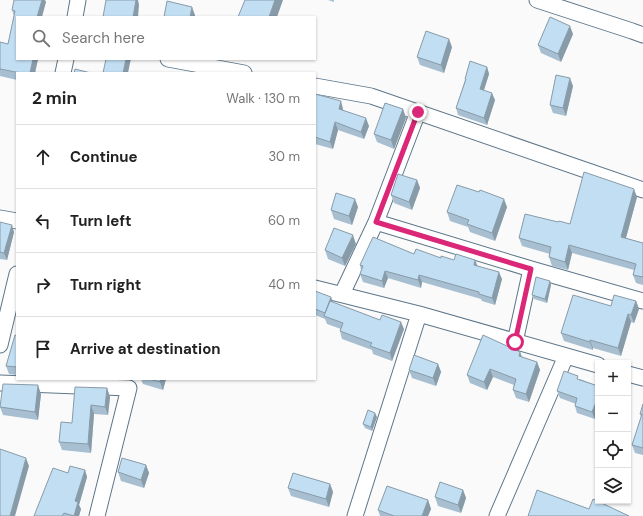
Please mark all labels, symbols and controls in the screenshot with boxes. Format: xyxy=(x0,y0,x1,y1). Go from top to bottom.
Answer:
search box xyxy=(16,16,316,60)
icon: search xyxy=(30,27,52,49)
text: Search here xyxy=(62,28,145,48)
text: 2 min xyxy=(32,87,77,109)
text: Walk · 130 m xyxy=(226,90,300,107)
route end xyxy=(409,103,427,121)
icon: ahead xyxy=(32,146,54,168)
text: Continue xyxy=(70,147,138,167)
text: 30 m xyxy=(268,148,300,165)
icon: left xyxy=(32,210,54,232)
text: Turn left xyxy=(70,211,131,231)
text: 60 m xyxy=(268,212,300,229)
icon: right xyxy=(32,274,54,296)
text: Turn right xyxy=(70,275,141,295)
text: 40 m xyxy=(268,276,300,293)
route start xyxy=(506,333,524,351)
icon: arrive xyxy=(32,338,54,360)
text: Arrive at destination xyxy=(70,339,221,359)
map controls xyxy=(595,360,631,504)
button: + xyxy=(595,360,631,396)
button: − xyxy=(595,396,631,432)
button: locate xyxy=(595,432,631,468)
button: layers xyxy=(595,468,631,504)

